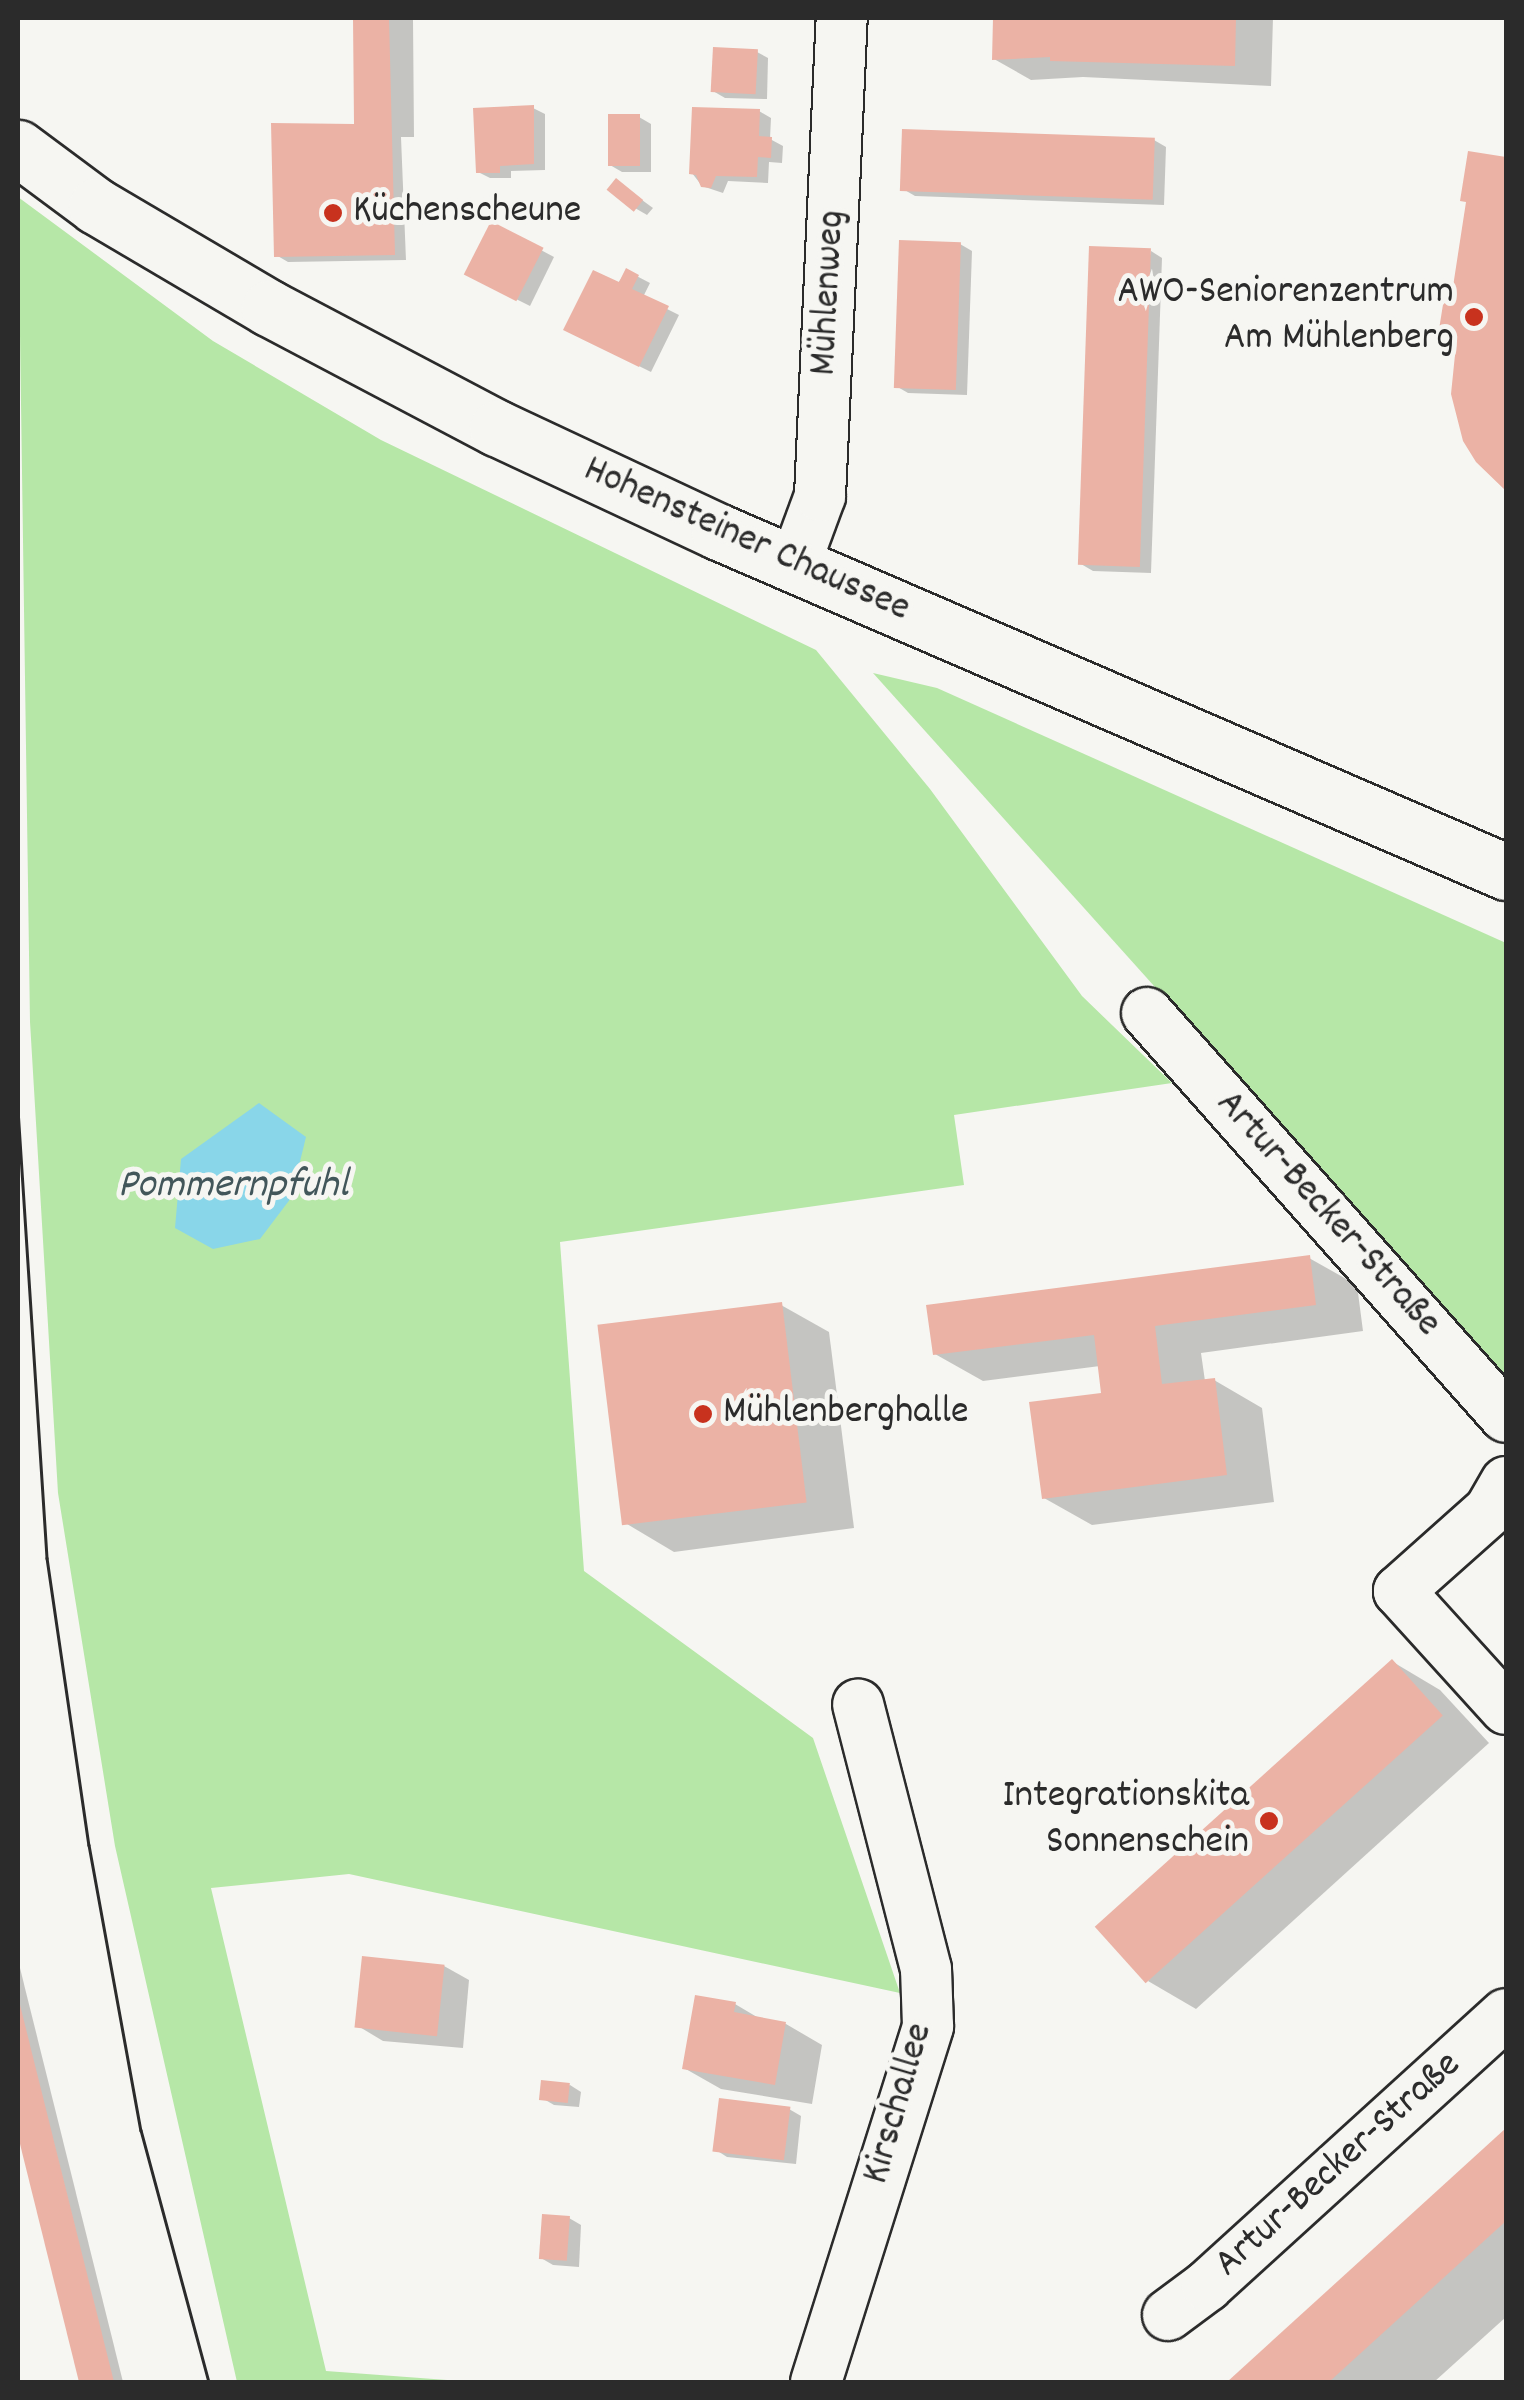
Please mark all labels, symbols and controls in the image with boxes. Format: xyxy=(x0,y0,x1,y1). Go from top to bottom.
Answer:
place label: Küchenscheune xyxy=(353,189,581,237)
marker: Küchenscheune xyxy=(322,202,344,224)
street label: Mühlenweg xyxy=(802,209,858,377)
place label: AWO-Seniorenzentrum Am Mühlenberg xyxy=(1117,270,1454,364)
marker: AWO-Seniorenzentrum Am Mühlenberg xyxy=(1463,306,1485,328)
street label: Hohensteiner Chaussee xyxy=(575,447,917,635)
street label: Artur-Becker-Straße xyxy=(1204,1082,1450,1348)
water label: Pommernpfuhl xyxy=(118,1162,348,1212)
place label: Mühlenberghalle xyxy=(723,1390,969,1438)
marker: Mühlenberghalle xyxy=(692,1403,714,1425)
place label: Integrationskita Sonnenschein xyxy=(1002,1774,1249,1868)
marker: Integrationskita Sonnenschein xyxy=(1258,1810,1280,1832)
street label: Kirschallee xyxy=(854,2018,946,2190)
street label: Artur-Becker-Straße xyxy=(1206,2043,1472,2289)

